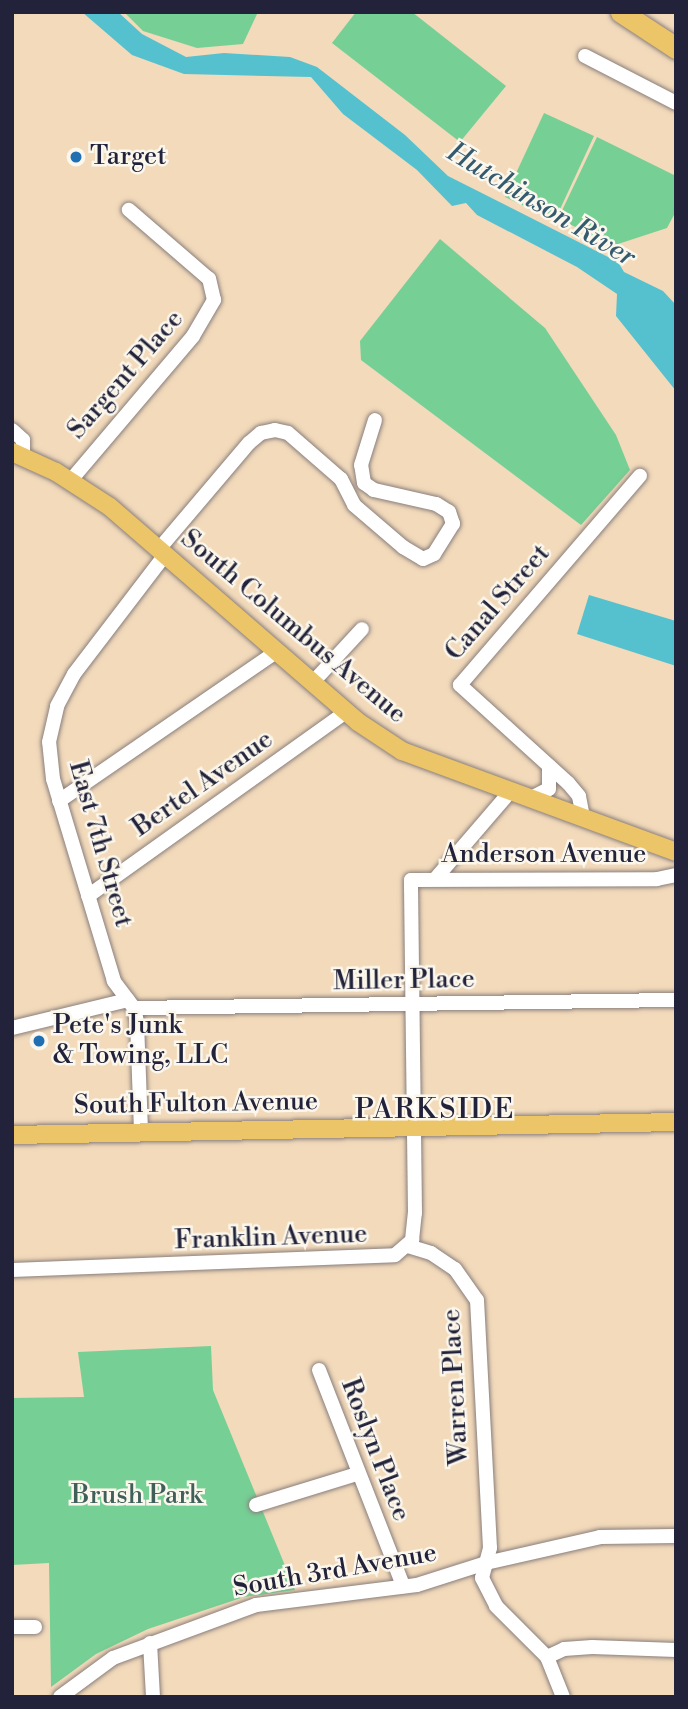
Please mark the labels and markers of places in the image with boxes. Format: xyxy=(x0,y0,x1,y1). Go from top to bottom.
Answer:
place label: Target xyxy=(90,141,166,173)
marker: Target xyxy=(68,149,84,165)
place label: Pete's Junk & Towing, LLC xyxy=(53,1010,228,1072)
marker: Pete's Junk & Towing, LLC xyxy=(31,1033,47,1049)

